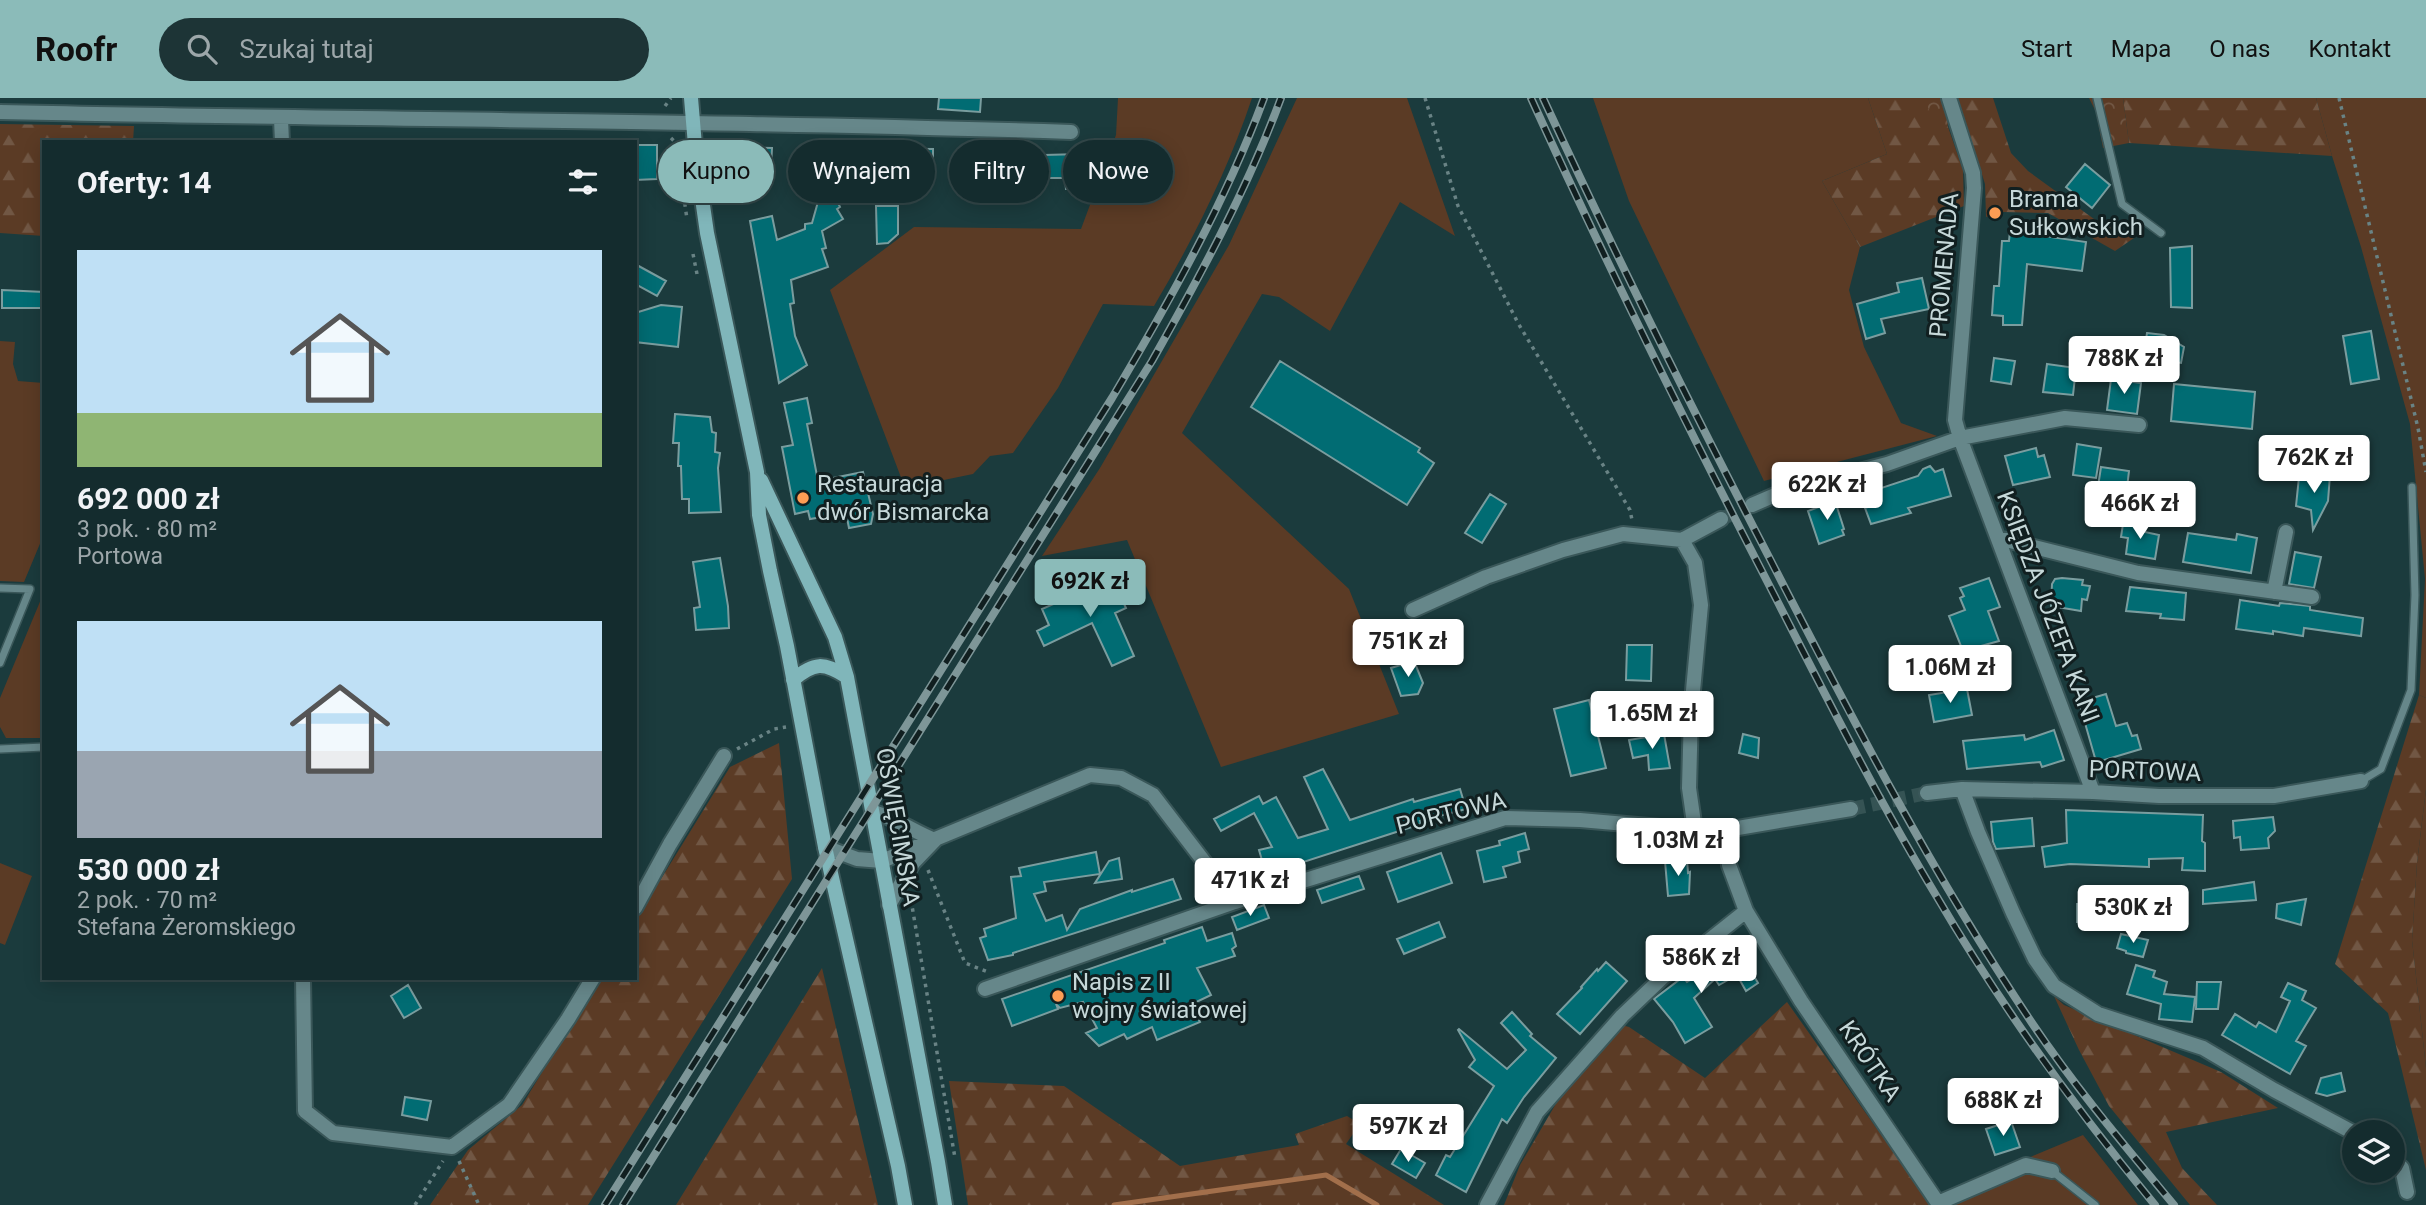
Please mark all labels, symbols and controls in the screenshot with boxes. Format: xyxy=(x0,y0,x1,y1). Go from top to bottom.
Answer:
search box xyxy=(159,18,649,81)
text: Roofr xyxy=(35,30,117,69)
icon: search xyxy=(183,30,221,68)
text: Szukaj tutaj xyxy=(239,34,374,64)
text: Start xyxy=(2021,35,2073,63)
text: Mapa xyxy=(2111,35,2171,63)
text: O nas xyxy=(2209,35,2270,63)
text: Kontakt xyxy=(2308,35,2391,63)
chip: Kupno xyxy=(658,140,774,203)
chip: Wynajem xyxy=(788,140,935,203)
chip: Filtry xyxy=(949,140,1049,203)
chip: Nowe xyxy=(1063,140,1173,203)
icon: filters xyxy=(564,163,602,201)
text: Oferty: 14 xyxy=(77,165,212,200)
place label: Brama Sułkowskich xyxy=(2009,185,2143,241)
street label: PROMENADA xyxy=(1924,191,1964,339)
marker: Brama Sułkowskich xyxy=(1987,205,2003,221)
icon: home xyxy=(277,295,403,421)
pin: 788K zł xyxy=(2059,336,2189,396)
text: 788K zł xyxy=(2085,345,2163,372)
pin: 762K zł xyxy=(2249,436,2379,495)
text: 762K zł xyxy=(2275,444,2353,471)
pin: 622K zł xyxy=(1762,462,1892,522)
place label: Restauracja dwór Bismarcka xyxy=(817,470,989,526)
text: 622K zł xyxy=(1788,471,1866,498)
text: 692 000 zł xyxy=(77,481,220,516)
pin: 466K zł xyxy=(2075,482,2205,541)
street label: KSIĘDZA JÓZEFA KANI xyxy=(1991,487,2105,727)
marker: Restauracja dwór Bismarcka xyxy=(795,490,811,506)
text: 466K zł xyxy=(2101,490,2179,517)
text: 3 pok. · 80 m² xyxy=(77,516,217,543)
text: Portowa xyxy=(77,543,163,570)
pin: 692K zł xyxy=(1025,560,1155,619)
text: 692K zł xyxy=(1051,568,1129,595)
pin: 751K zł xyxy=(1343,620,1473,679)
text: 751K zł xyxy=(1369,628,1447,655)
pin: 1.06M zł xyxy=(1878,646,2022,705)
text: 1.06M zł xyxy=(1905,654,1995,681)
icon: home xyxy=(277,666,403,792)
pin: 1.65M zł xyxy=(1580,692,1724,751)
text: 1.65M zł xyxy=(1607,700,1697,727)
street label: OŚWIĘCIMSKA xyxy=(870,746,926,909)
street label: PORTOWA xyxy=(2088,755,2202,787)
street label: PORTOWA xyxy=(1393,786,1509,840)
pin: 1.03M zł xyxy=(1606,818,1750,878)
text: 1.03M zł xyxy=(1633,827,1723,854)
text: 530 000 zł xyxy=(77,852,220,887)
pin: 471K zł xyxy=(1185,858,1315,918)
text: 471K zł xyxy=(1211,867,1289,894)
pin: 530K zł xyxy=(2068,886,2198,945)
text: 2 pok. · 70 m² xyxy=(77,887,217,914)
text: 530K zł xyxy=(2094,894,2172,921)
text: Stefana Żeromskiego xyxy=(77,914,296,941)
pin: 586K zł xyxy=(1636,936,1766,995)
text: 586K zł xyxy=(1662,944,1740,971)
place label: Napis z II wojny światowej xyxy=(1072,968,1247,1024)
marker: Napis z II wojny światowej xyxy=(1050,988,1066,1004)
street label: KRÓTKA xyxy=(1833,1015,1907,1107)
pin: 688K zł xyxy=(1938,1079,2068,1138)
text: 688K zł xyxy=(1964,1087,2042,1114)
pin: 597K zł xyxy=(1343,1104,1473,1164)
text: 597K zł xyxy=(1369,1113,1447,1140)
map controls xyxy=(2342,1120,2405,1183)
button: layers xyxy=(2342,1120,2405,1183)

